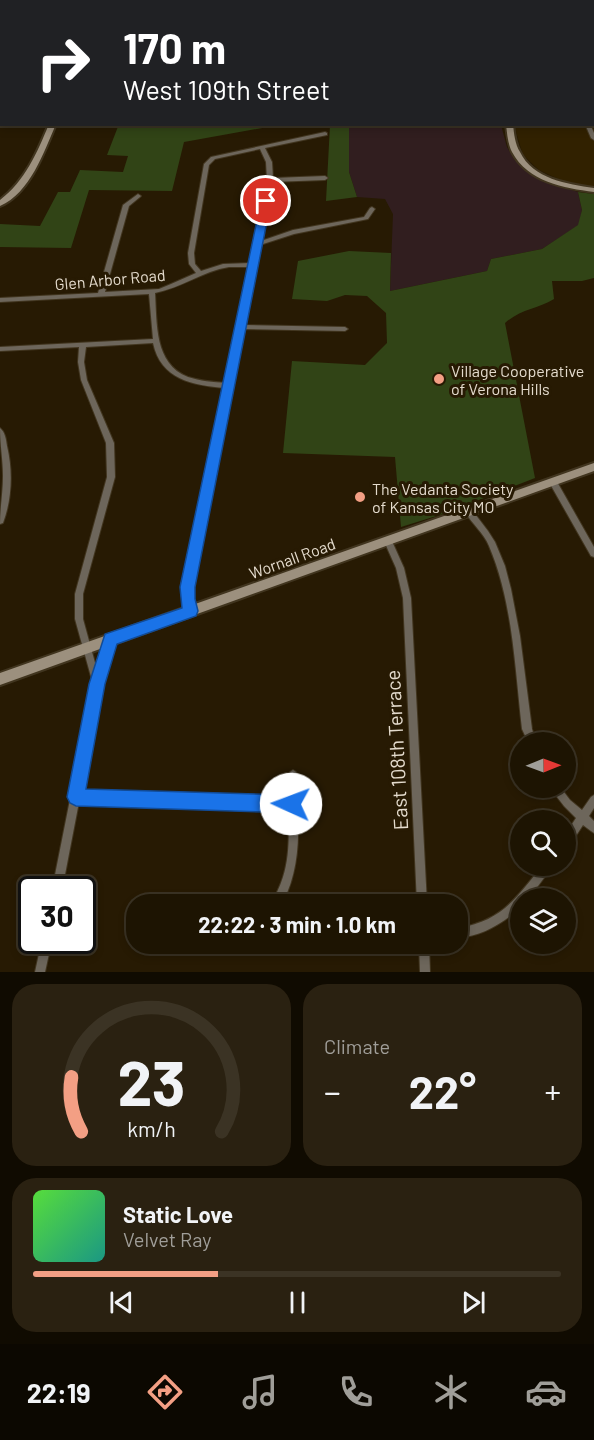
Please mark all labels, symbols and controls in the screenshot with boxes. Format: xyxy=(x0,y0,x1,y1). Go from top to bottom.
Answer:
text: 170 m xyxy=(123,22,226,72)
icon: right xyxy=(24,24,102,102)
text: West 109th Street xyxy=(123,73,330,105)
pin xyxy=(240,175,291,226)
icon: arrive xyxy=(249,184,282,217)
street label: Glen Arbor Road xyxy=(54,265,166,293)
place label: Village Cooperative of Verona Hills xyxy=(451,361,584,398)
marker: Village Cooperative of Verona Hills xyxy=(432,372,446,386)
place label: The Vedanta Society of Kansas City MO xyxy=(372,479,514,516)
marker: The Vedanta Society of Kansas City MO xyxy=(353,490,367,504)
street label: Wornall Road xyxy=(246,534,338,582)
street label: East 108th Terrace xyxy=(380,669,412,831)
north arrow xyxy=(510,732,576,798)
map controls xyxy=(510,732,576,954)
position arrow xyxy=(259,772,323,836)
button: search xyxy=(510,810,576,876)
speed limit sign: 30 xyxy=(18,876,96,954)
button: layers xyxy=(510,888,576,954)
text: 22:22 · 3 min · 1.0 km xyxy=(198,911,396,937)
text: Climate xyxy=(324,1034,390,1058)
text: 23 xyxy=(118,1044,185,1118)
text: 22° xyxy=(409,1064,476,1118)
text: − xyxy=(324,1071,341,1111)
text: + xyxy=(544,1071,561,1111)
text: km/h xyxy=(127,1116,176,1141)
text: Static Love xyxy=(123,1201,233,1227)
text: Velvet Ray xyxy=(123,1227,212,1251)
icon: previous xyxy=(105,1286,138,1319)
icon: pause xyxy=(281,1286,314,1319)
icon: next xyxy=(457,1286,490,1319)
icon: directions xyxy=(144,1371,186,1413)
icon: music xyxy=(239,1371,281,1413)
icon: phone xyxy=(335,1371,377,1413)
icon: climate xyxy=(430,1371,472,1413)
icon: car xyxy=(525,1371,567,1413)
text: 22:19 xyxy=(27,1376,91,1408)

